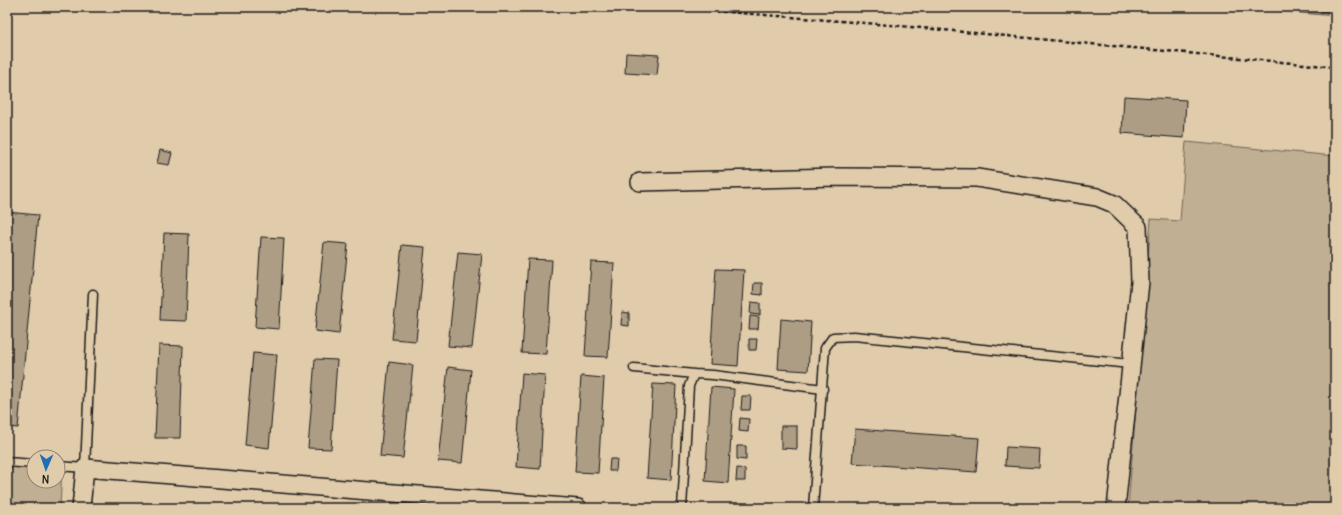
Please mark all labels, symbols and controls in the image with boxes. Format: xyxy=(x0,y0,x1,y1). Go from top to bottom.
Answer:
north arrow xyxy=(26,449,66,489)
text: N xyxy=(42,472,50,486)

